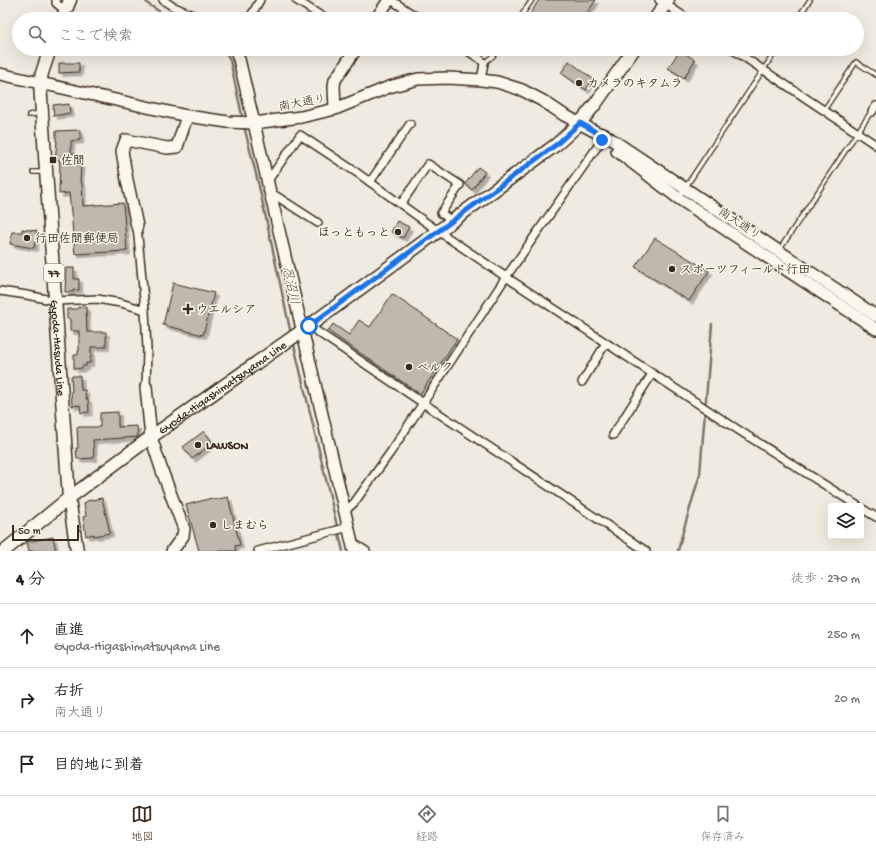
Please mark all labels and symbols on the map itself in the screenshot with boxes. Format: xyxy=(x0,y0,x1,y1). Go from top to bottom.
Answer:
marker: カメラのキタムラ xyxy=(574,78,584,88)
place label: カメラのキタムラ xyxy=(587,78,683,92)
street label: 南大通り xyxy=(277,92,327,115)
route end xyxy=(593,131,611,149)
place label: 佐間 xyxy=(61,154,85,169)
marker: 佐間 xyxy=(48,155,58,165)
street label: 南大通り xyxy=(715,205,763,244)
place label: ほっともっと xyxy=(318,227,390,241)
marker: ほっともっと xyxy=(393,227,403,237)
place label: 行田佐間郵便局 xyxy=(35,232,119,247)
marker: 行田佐間郵便局 xyxy=(22,233,32,243)
place label: スポーツフィールド行田 xyxy=(680,263,810,278)
road number: 77 xyxy=(44,264,64,282)
marker: スポーツフィールド行田 xyxy=(667,264,677,274)
water label: 忍沼川 xyxy=(278,265,301,306)
street label: Gyoda-Hasuda Line xyxy=(46,299,67,397)
marker: ウエルシア xyxy=(183,304,193,314)
place label: ウエルシア xyxy=(196,304,256,318)
route start xyxy=(300,317,318,335)
street label: Gyoda-Higashimatsuyama Line xyxy=(157,338,291,438)
marker: ベルク xyxy=(404,362,414,372)
place label: ベルク xyxy=(417,362,453,376)
marker: LAWSON xyxy=(193,440,203,450)
place label: LAWSON xyxy=(206,440,248,454)
marker: しまむら xyxy=(208,520,218,530)
place label: しまむら xyxy=(221,520,269,534)
scale bar xyxy=(12,523,79,542)

